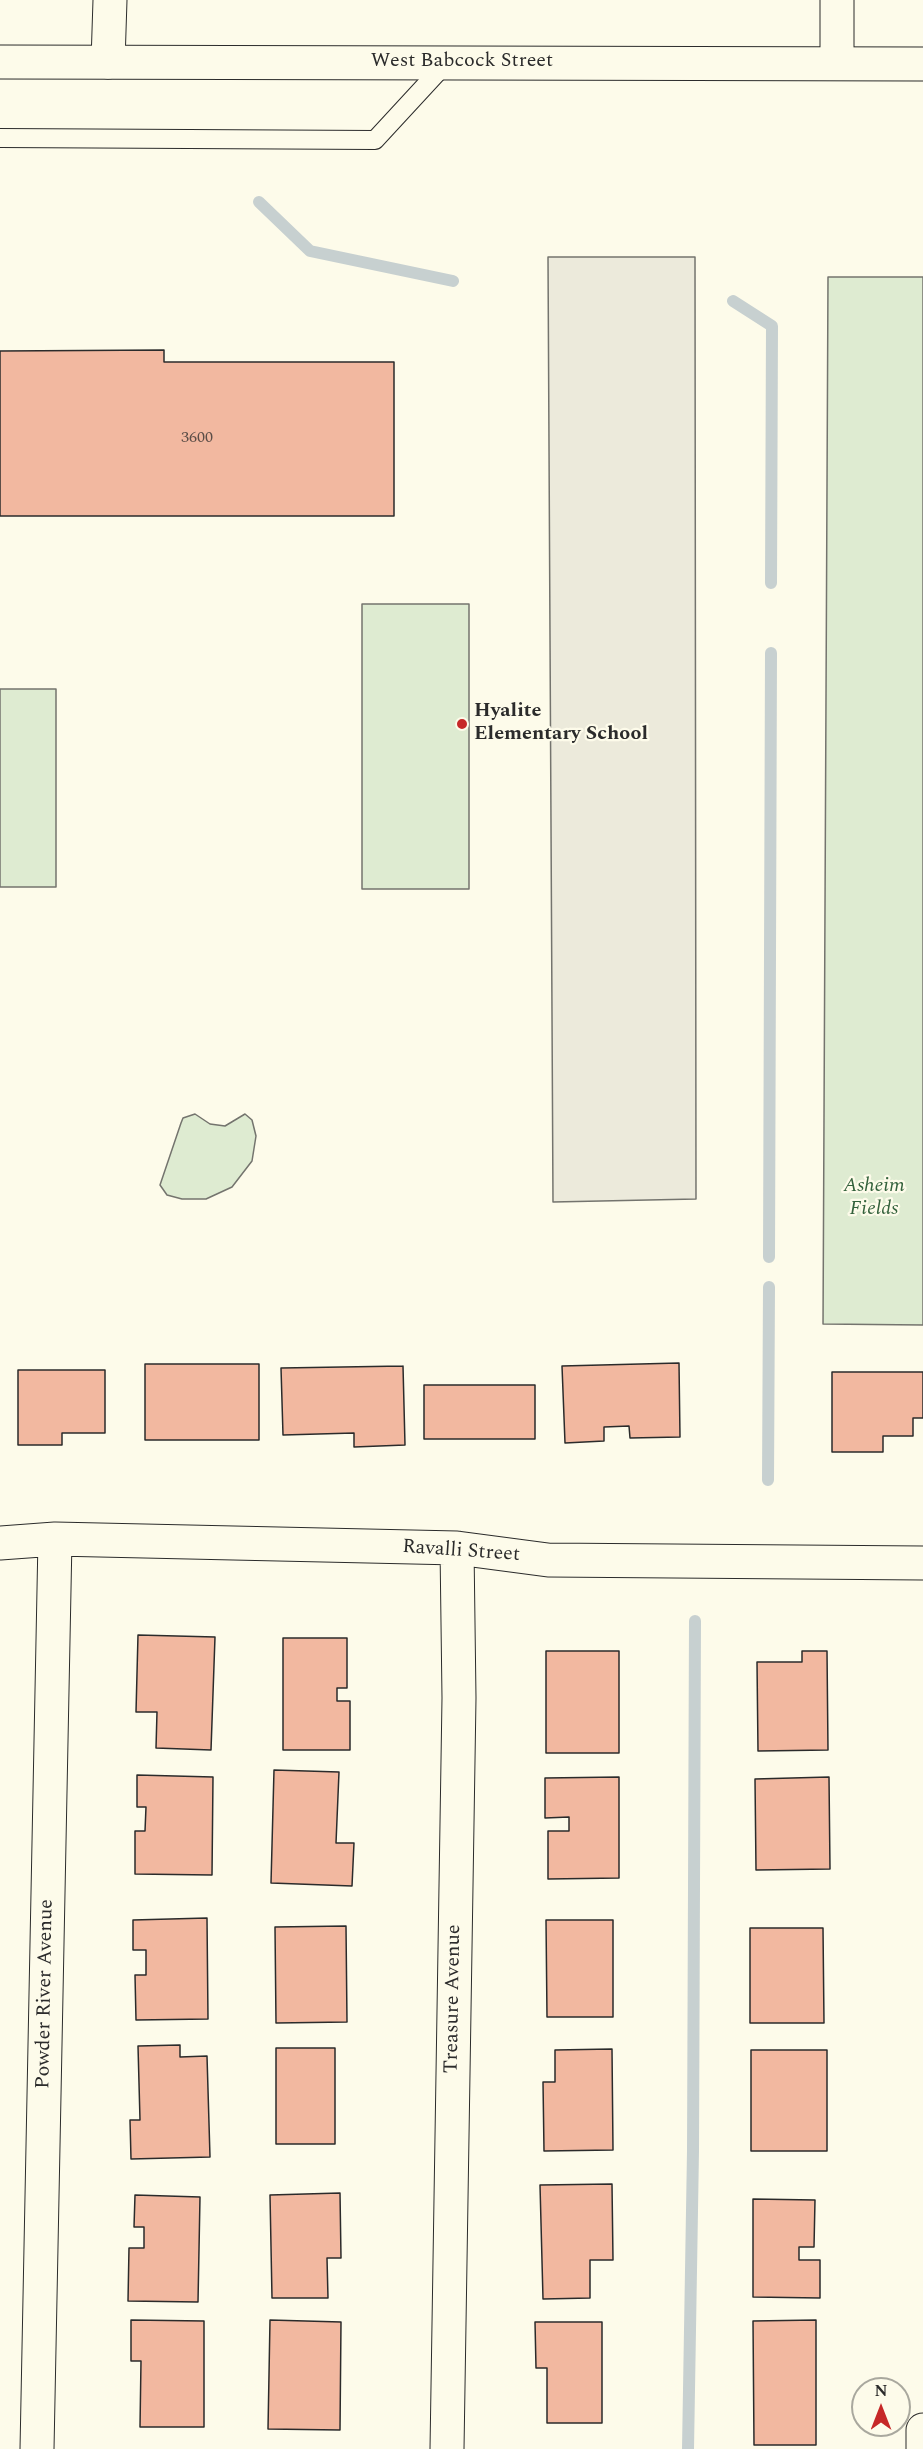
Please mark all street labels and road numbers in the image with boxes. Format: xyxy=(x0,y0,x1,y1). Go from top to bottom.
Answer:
street label: West Babcock Street xyxy=(371,50,553,74)
street label: Ravalli Street xyxy=(401,1536,521,1568)
street label: Powder River Avenue xyxy=(32,1899,60,2089)
street label: Treasure Avenue xyxy=(441,1924,467,2074)

